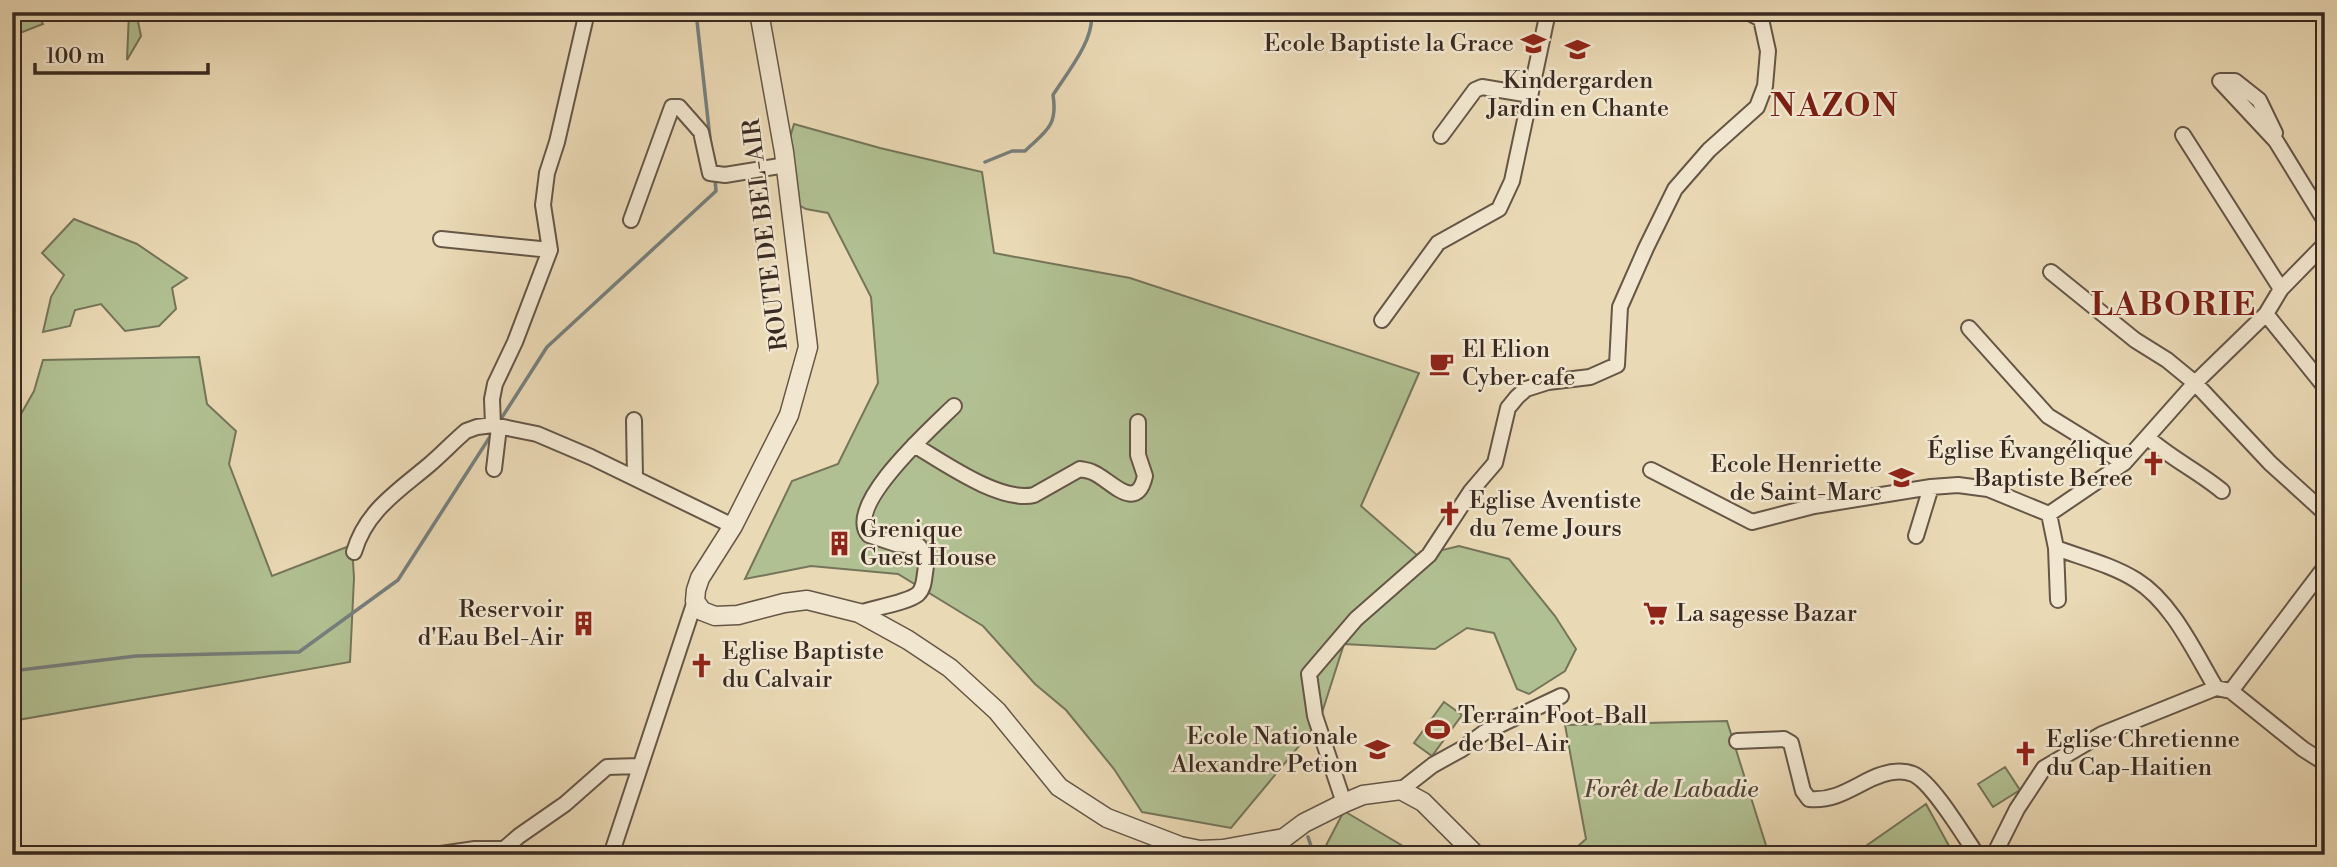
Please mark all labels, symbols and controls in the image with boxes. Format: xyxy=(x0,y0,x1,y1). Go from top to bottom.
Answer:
place label: Ecole Baptiste la Grace xyxy=(1264,29,1514,59)
school or university icon: Ecole Baptiste la Grace xyxy=(1520,29,1548,57)
scale bar xyxy=(35,32,208,76)
school or university icon: Kindergarden Jardin en Chante xyxy=(1564,35,1592,63)
text: 100 m xyxy=(46,44,105,70)
place label: Kindergarden Jardin en Chante xyxy=(1486,66,1669,124)
district label: NAZON xyxy=(1770,86,1900,126)
street label: ROUTE DE BEL-AIR xyxy=(737,116,795,352)
district label: LABORIE xyxy=(2091,285,2257,325)
place label: El Elion Cyber cafe xyxy=(1462,335,1575,393)
cafe icon: El Elion Cyber cafe xyxy=(1428,349,1456,377)
place label: Église Évangélique Baptiste Beree xyxy=(1927,435,2133,494)
place label: Ecole Henriette de Saint-Marc xyxy=(1710,450,1882,508)
church icon: Église Évangélique Baptiste Beree xyxy=(2139,450,2167,478)
school or university icon: Ecole Henriette de Saint-Marc xyxy=(1888,464,1916,492)
place label: Eglise Aventiste du 7eme Jours xyxy=(1469,486,1641,544)
church icon: Eglise Aventiste du 7eme Jours xyxy=(1435,500,1463,528)
place label: Grenique Guest House xyxy=(860,515,997,573)
building icon: Grenique Guest House xyxy=(826,529,854,557)
place label: Reservoir d'Eau Bel-Air xyxy=(418,595,564,653)
supermarket icon: La sagesse Bazar xyxy=(1642,599,1670,627)
place label: La sagesse Bazar xyxy=(1676,599,1857,629)
building icon: Reservoir d'Eau Bel-Air xyxy=(570,609,598,637)
place label: Eglise Baptiste du Calvair xyxy=(722,637,884,695)
church icon: Eglise Baptiste du Calvair xyxy=(688,651,716,679)
place label: Terrain Foot-Ball de Bel-Air xyxy=(1458,701,1647,759)
sports icon: Terrain Foot-Ball de Bel-Air xyxy=(1424,715,1452,743)
place label: Ecole Nationale Alexandre Petion xyxy=(1170,722,1358,780)
place label: Eglise Chretienne du Cap-Haitien xyxy=(2046,725,2240,783)
school or university icon: Ecole Nationale Alexandre Petion xyxy=(1364,736,1392,764)
church icon: Eglise Chretienne du Cap-Haitien xyxy=(2012,739,2040,767)
park label: Forêt de Labadie xyxy=(1584,775,1758,805)

